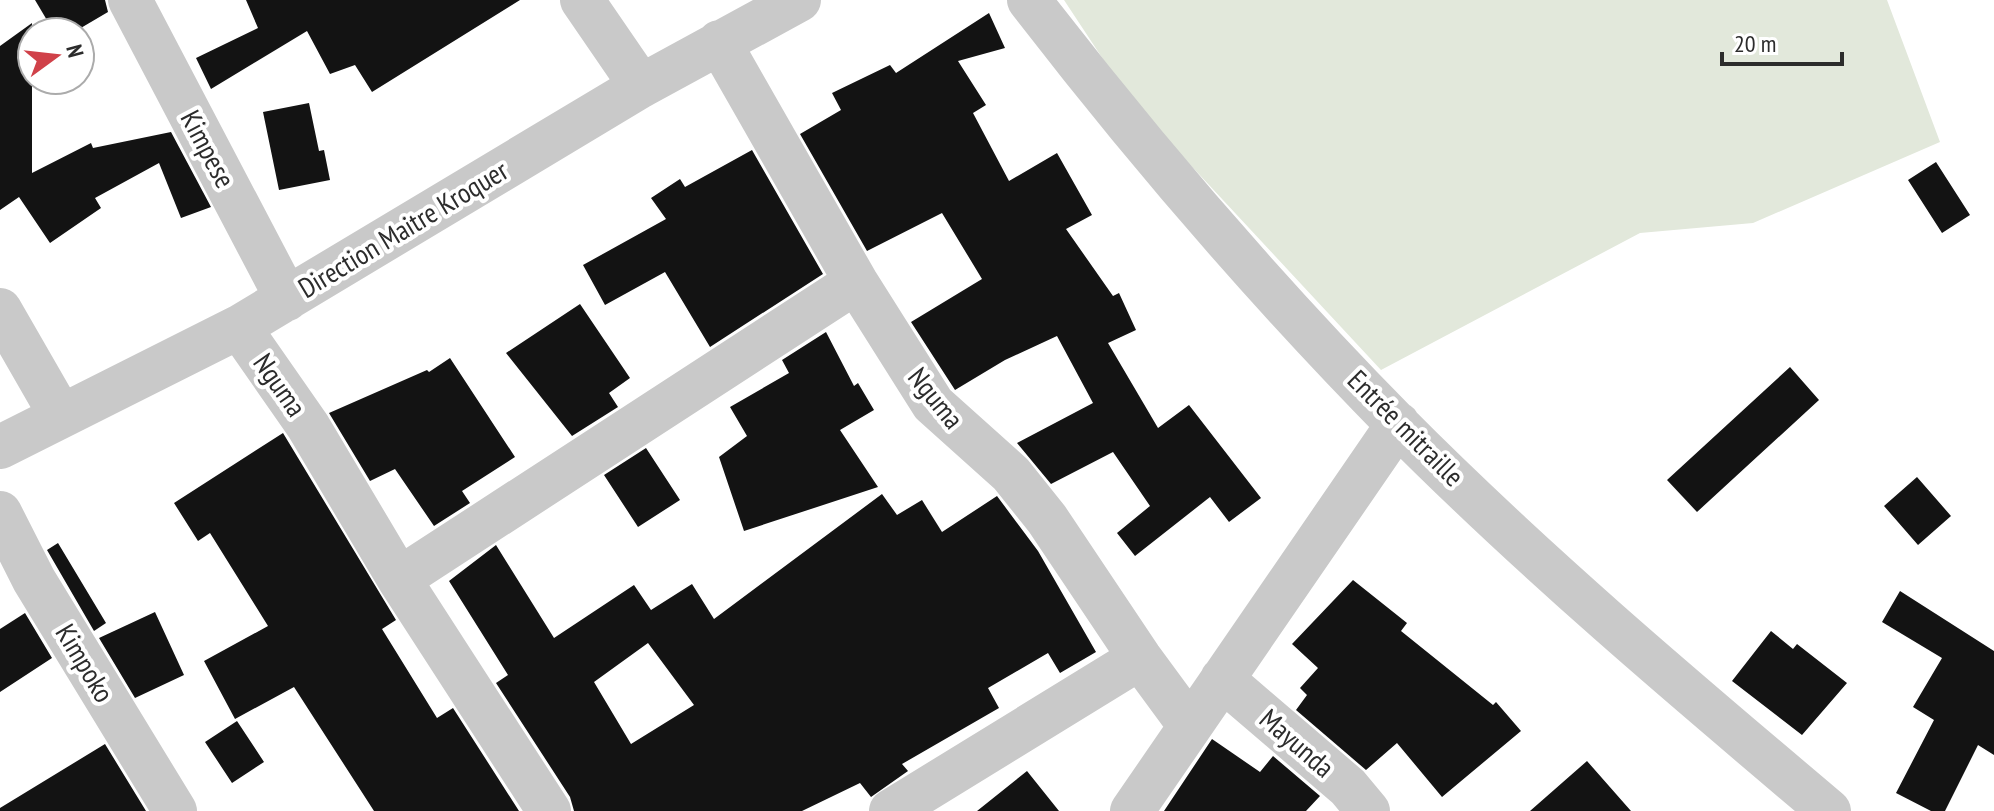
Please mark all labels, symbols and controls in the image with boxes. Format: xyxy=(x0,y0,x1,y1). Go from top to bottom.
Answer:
north arrow xyxy=(16,16,96,96)
scale bar xyxy=(1722,16,1842,66)
text: 20 m xyxy=(1734,28,1776,59)
text: N xyxy=(60,41,90,60)
street label: Kimpese xyxy=(173,103,244,194)
street label: Direction Maitre Kroquer xyxy=(291,151,515,306)
street label: Nguma xyxy=(246,346,315,423)
street label: Nguma xyxy=(900,359,972,436)
street label: Entrée mitraille xyxy=(1340,361,1473,494)
street label: Kimpoko xyxy=(48,617,123,709)
street label: Mayunda xyxy=(1252,700,1342,785)

